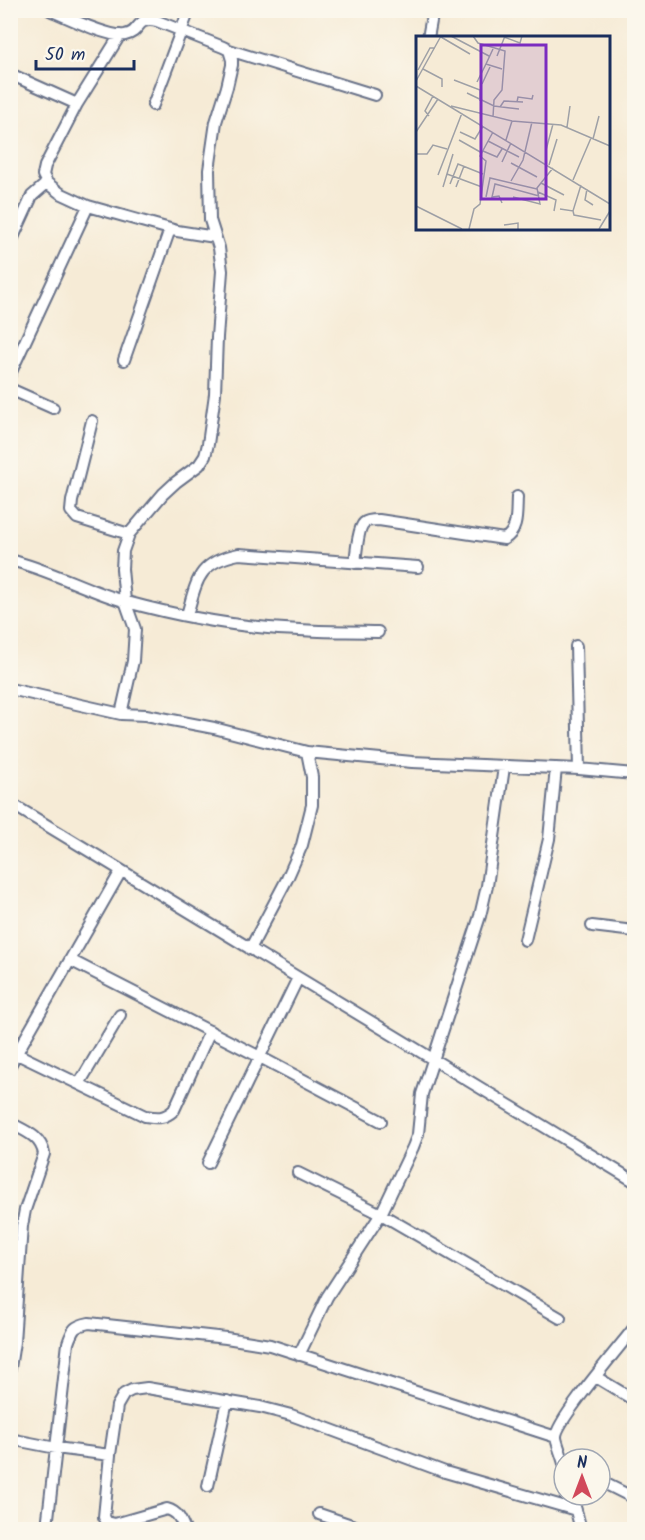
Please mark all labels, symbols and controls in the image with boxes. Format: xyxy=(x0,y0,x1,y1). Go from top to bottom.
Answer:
scale bar xyxy=(36,33,134,71)
inset map xyxy=(416,36,609,230)
text: 50 m xyxy=(45,41,85,70)
north arrow xyxy=(552,1447,612,1507)
text: N xyxy=(577,1451,587,1476)

